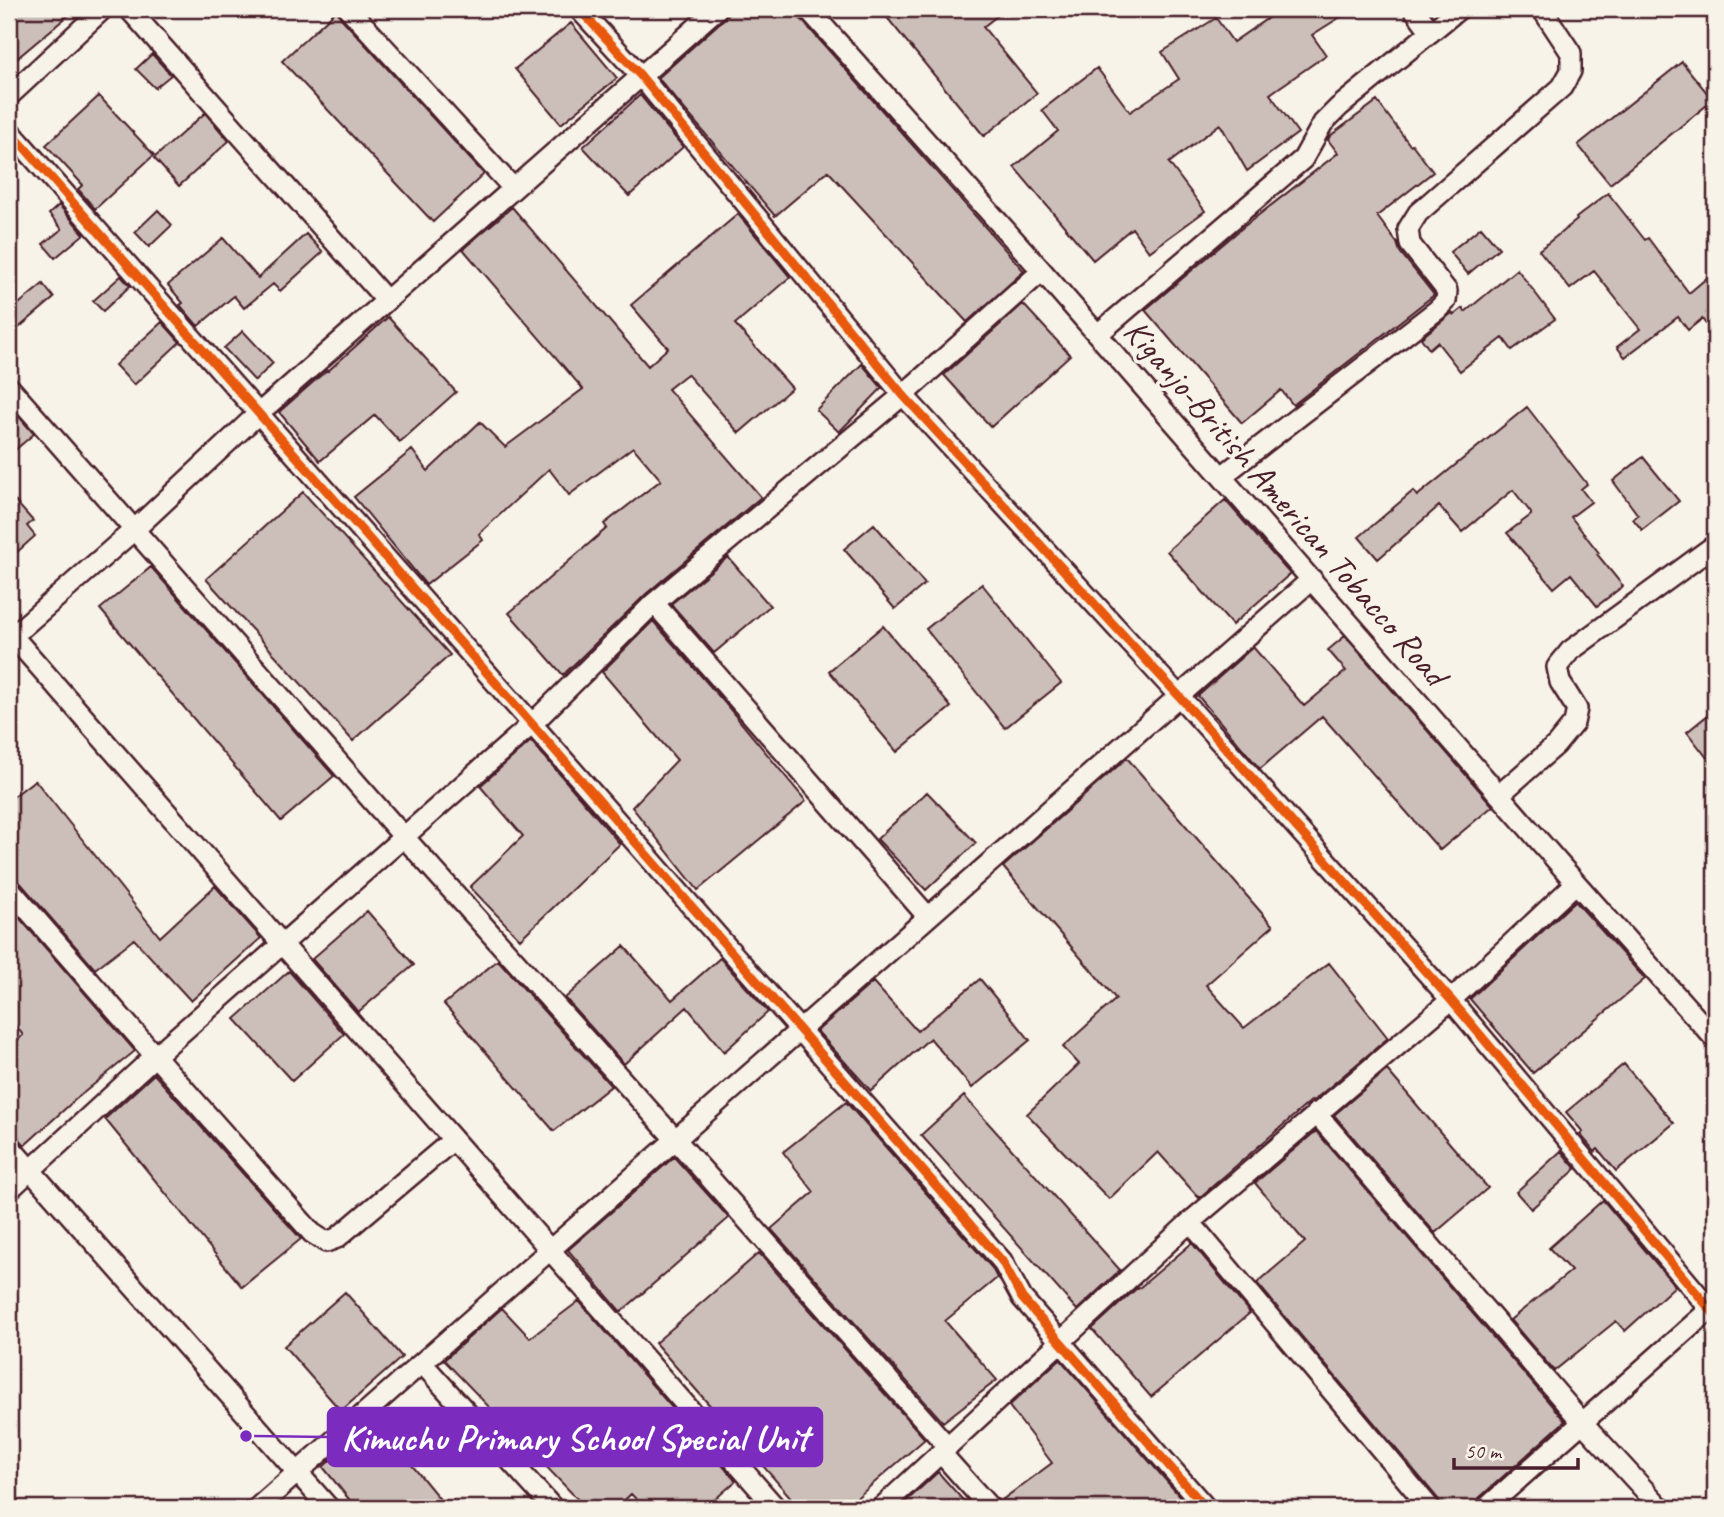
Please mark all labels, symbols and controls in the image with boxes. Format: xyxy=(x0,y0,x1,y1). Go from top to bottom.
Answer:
street label: Kiganjo-British American Tobacco Road xyxy=(1114,310,1461,699)
callout: Kimuchu Primary School Special Unit xyxy=(328,1408,822,1466)
text: Kimuchu Primary School Special Unit xyxy=(341,1414,814,1461)
scale bar xyxy=(1454,1426,1579,1470)
text: 50 m xyxy=(1465,1438,1503,1464)

